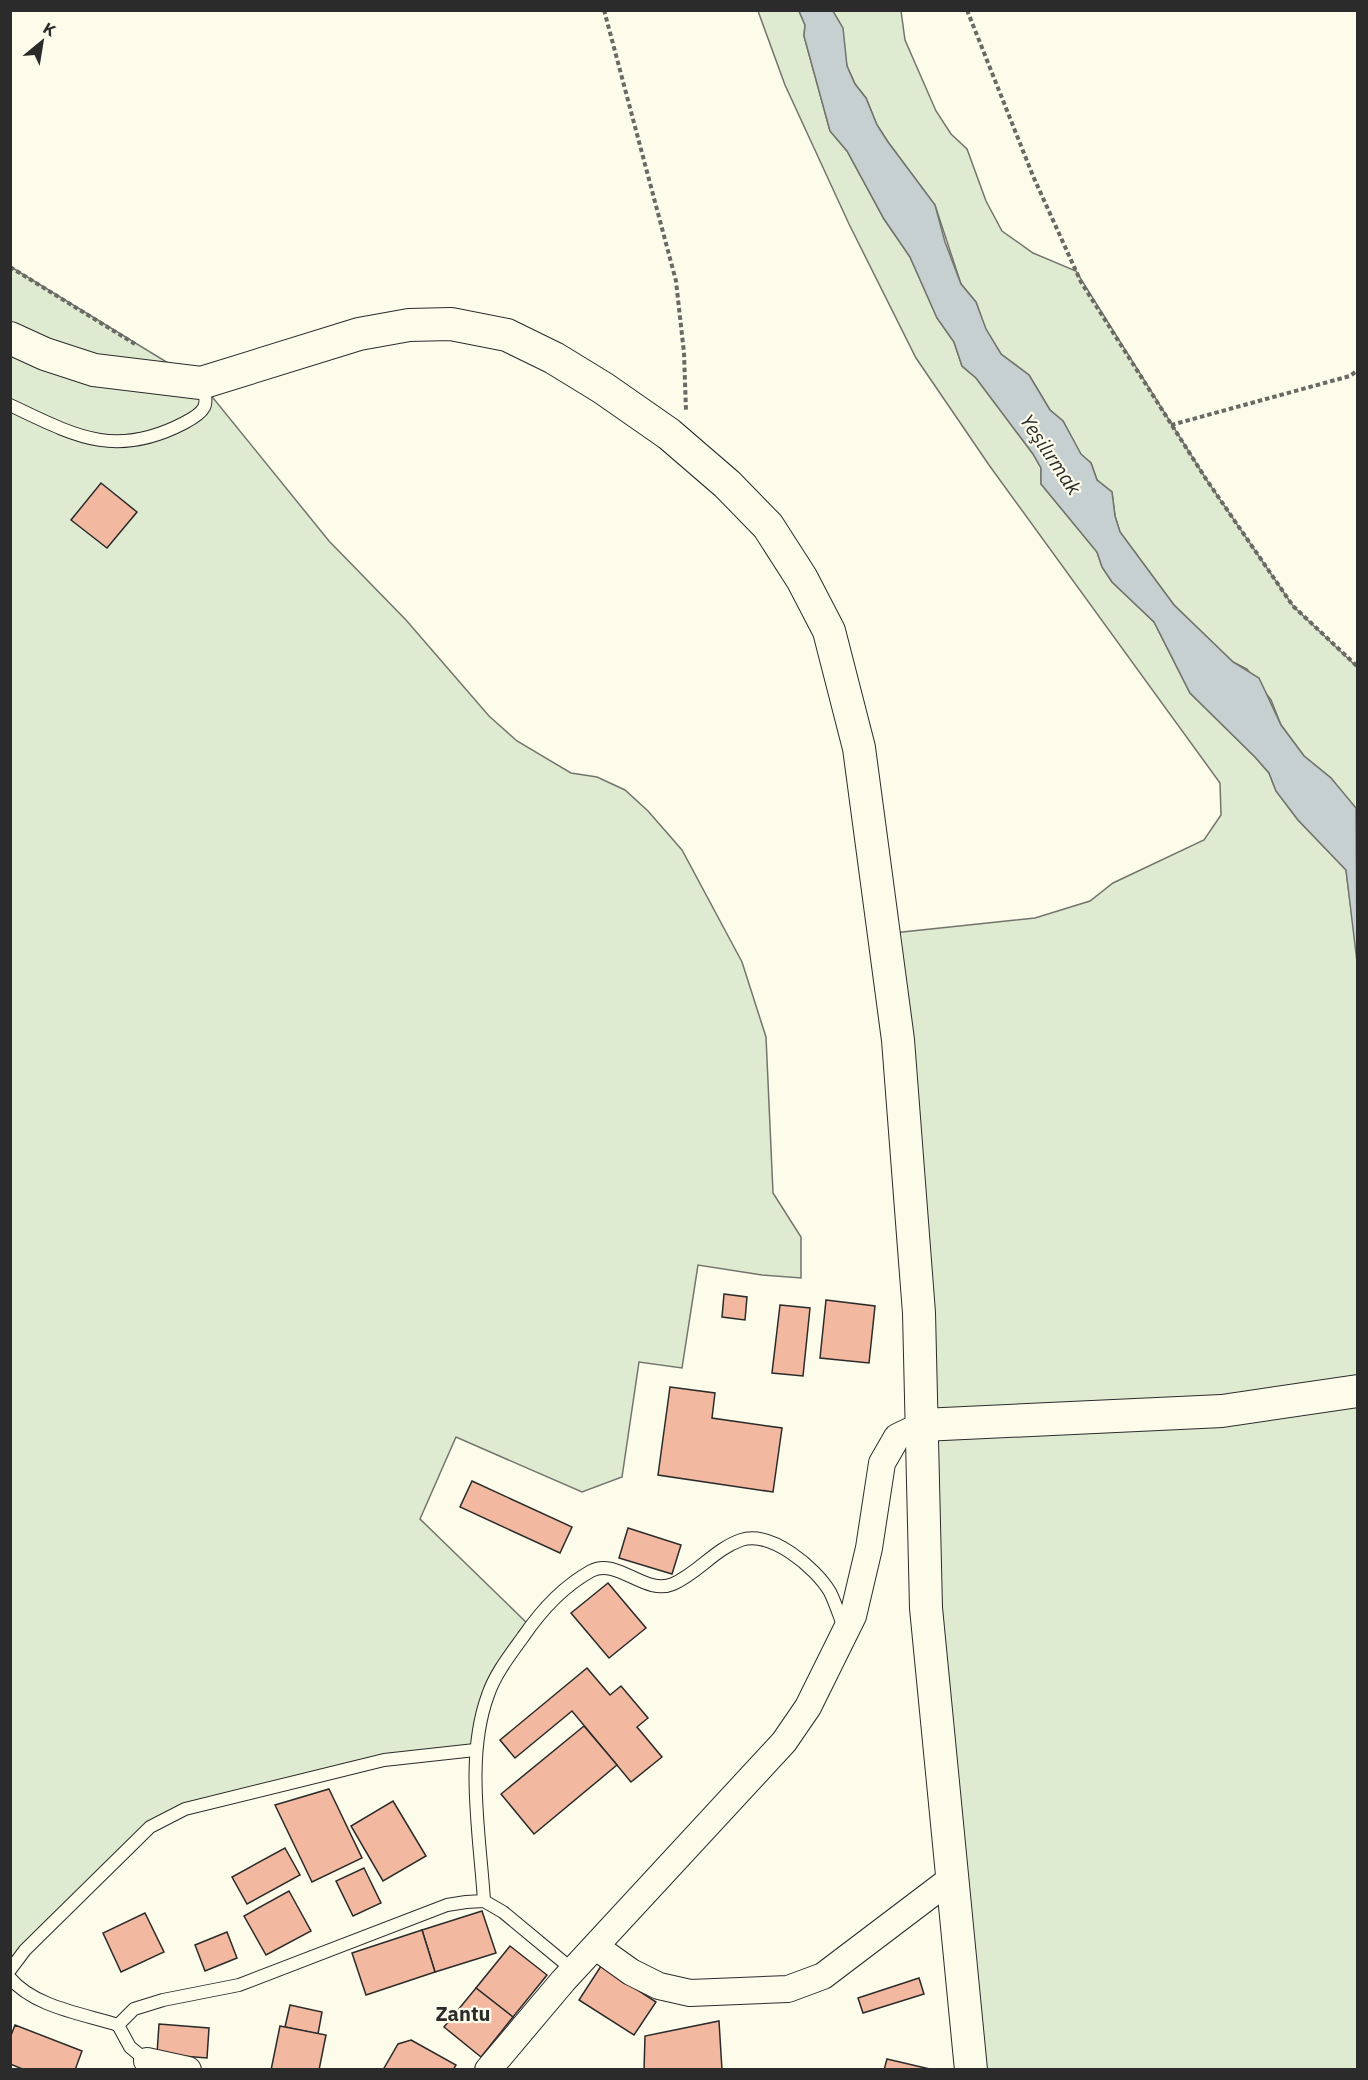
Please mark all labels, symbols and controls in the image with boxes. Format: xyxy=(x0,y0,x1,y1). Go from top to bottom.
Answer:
north arrow xyxy=(12,12,72,72)
text: K xyxy=(40,18,59,40)
water label: Yeşilırmak xyxy=(1014,408,1088,500)
district label: Zantu xyxy=(435,2000,491,2027)

